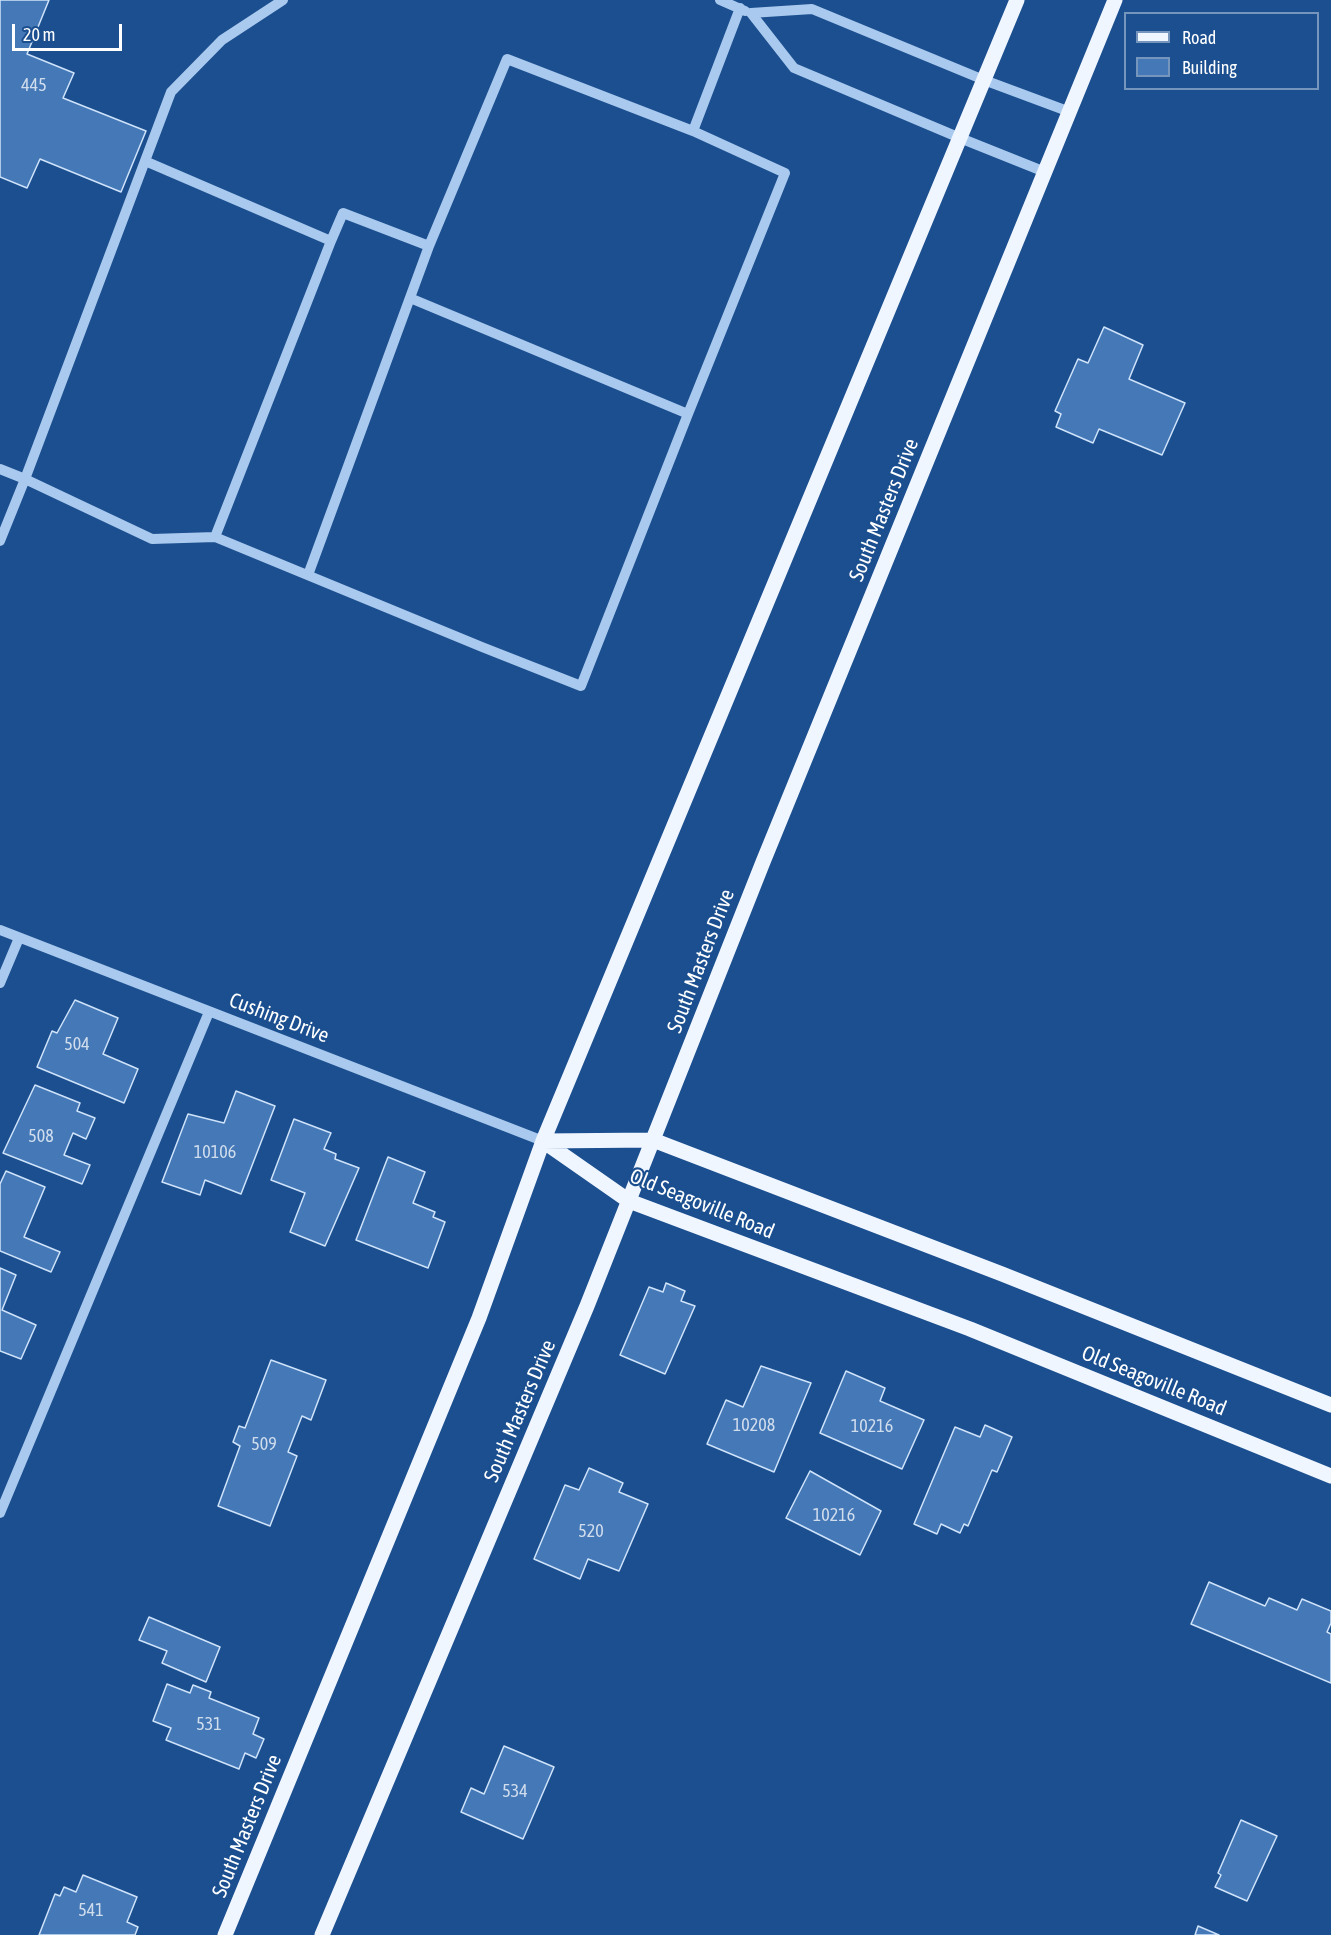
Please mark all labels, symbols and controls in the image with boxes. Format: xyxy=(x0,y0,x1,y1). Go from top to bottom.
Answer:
scale bar xyxy=(15,12,124,50)
legend xyxy=(1124,12,1319,90)
text: 20 m xyxy=(23,24,55,45)
text: Road xyxy=(1182,27,1216,48)
text: Building xyxy=(1182,57,1237,78)
house number: 445 xyxy=(21,74,47,96)
street label: South Masters Drive xyxy=(844,435,924,585)
street label: South Masters Drive xyxy=(662,886,740,1036)
street label: Cushing Drive xyxy=(226,987,332,1049)
house number: 504 xyxy=(64,1033,90,1055)
house number: 508 xyxy=(28,1125,54,1147)
house number: 10106 xyxy=(194,1141,236,1163)
street label: Old Seagoville Road xyxy=(626,1164,778,1244)
street label: South Masters Drive xyxy=(479,1336,561,1486)
street label: Old Seagoville Road xyxy=(1078,1341,1230,1421)
house number: 10208 xyxy=(733,1414,775,1436)
house number: 10216 xyxy=(851,1415,893,1437)
house number: 509 xyxy=(251,1433,277,1455)
house number: 10216 xyxy=(813,1504,855,1526)
house number: 520 xyxy=(578,1520,604,1542)
house number: 531 xyxy=(196,1713,222,1735)
street label: South Masters Drive xyxy=(207,1751,287,1901)
house number: 534 xyxy=(502,1780,528,1802)
house number: 541 xyxy=(78,1899,104,1921)

